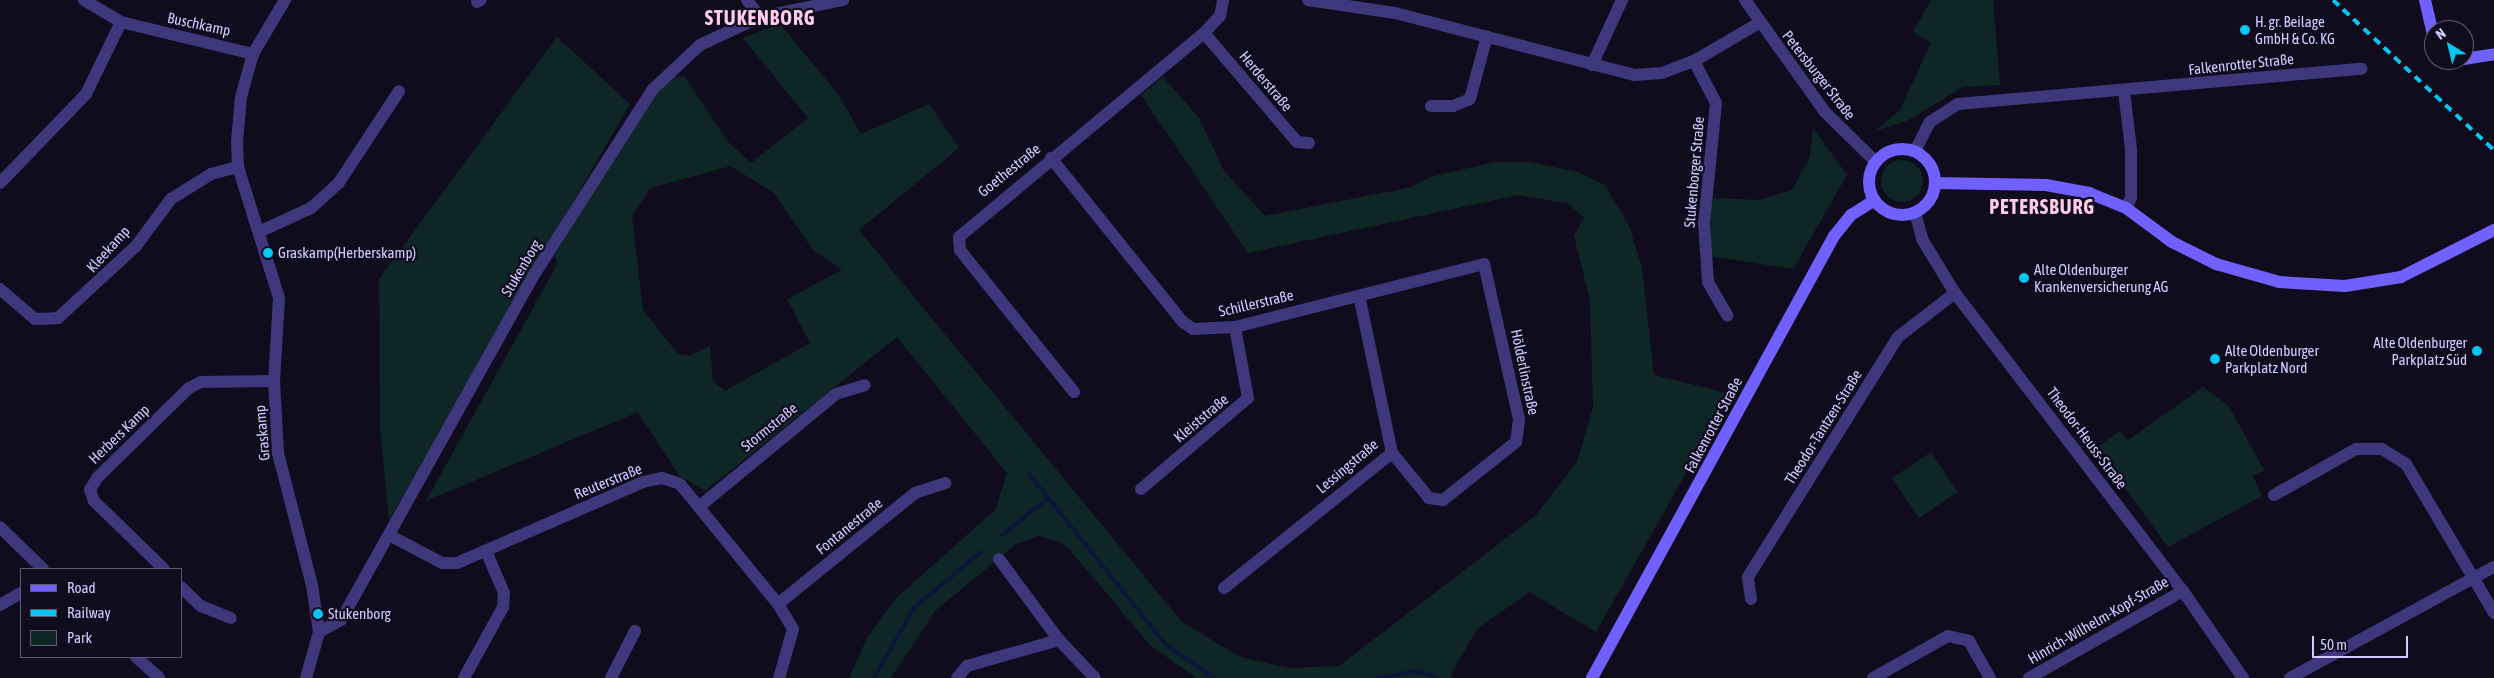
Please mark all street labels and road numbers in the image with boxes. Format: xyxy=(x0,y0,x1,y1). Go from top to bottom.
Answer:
street label: Buschkamp xyxy=(166,9,232,39)
street label: Petersburger Straße xyxy=(1779,27,1859,123)
street label: Herderstraße xyxy=(1236,47,1296,115)
street label: Falkenrotter Straße xyxy=(2187,50,2295,78)
street label: Stukenborger Straße xyxy=(1680,116,1708,228)
street label: Goethestraße xyxy=(974,139,1044,201)
street label: Kleekamp xyxy=(83,222,133,276)
street label: Stukenborg xyxy=(497,236,545,300)
street label: Schillerstraße xyxy=(1217,286,1295,320)
street label: Hölderlinstraße xyxy=(1507,327,1543,417)
street label: Theodor-Tantzen-Straße xyxy=(1780,366,1866,488)
street label: Falkenrotter Straße xyxy=(1680,374,1746,476)
street label: Theodor-Heuss-Straße xyxy=(2043,384,2131,492)
street label: Kleiststraße xyxy=(1170,390,1232,446)
street label: Stormstraße xyxy=(737,399,801,455)
street label: Herbers Kamp xyxy=(85,401,153,467)
street label: Graskamp xyxy=(251,404,273,462)
street label: Lessingstraße xyxy=(1313,435,1381,497)
street label: Reuterstraße xyxy=(571,459,645,503)
street label: Fontanestraße xyxy=(812,494,886,558)
street label: Hinrich-Wilhelm-Kopf-Straße xyxy=(2024,572,2172,668)

